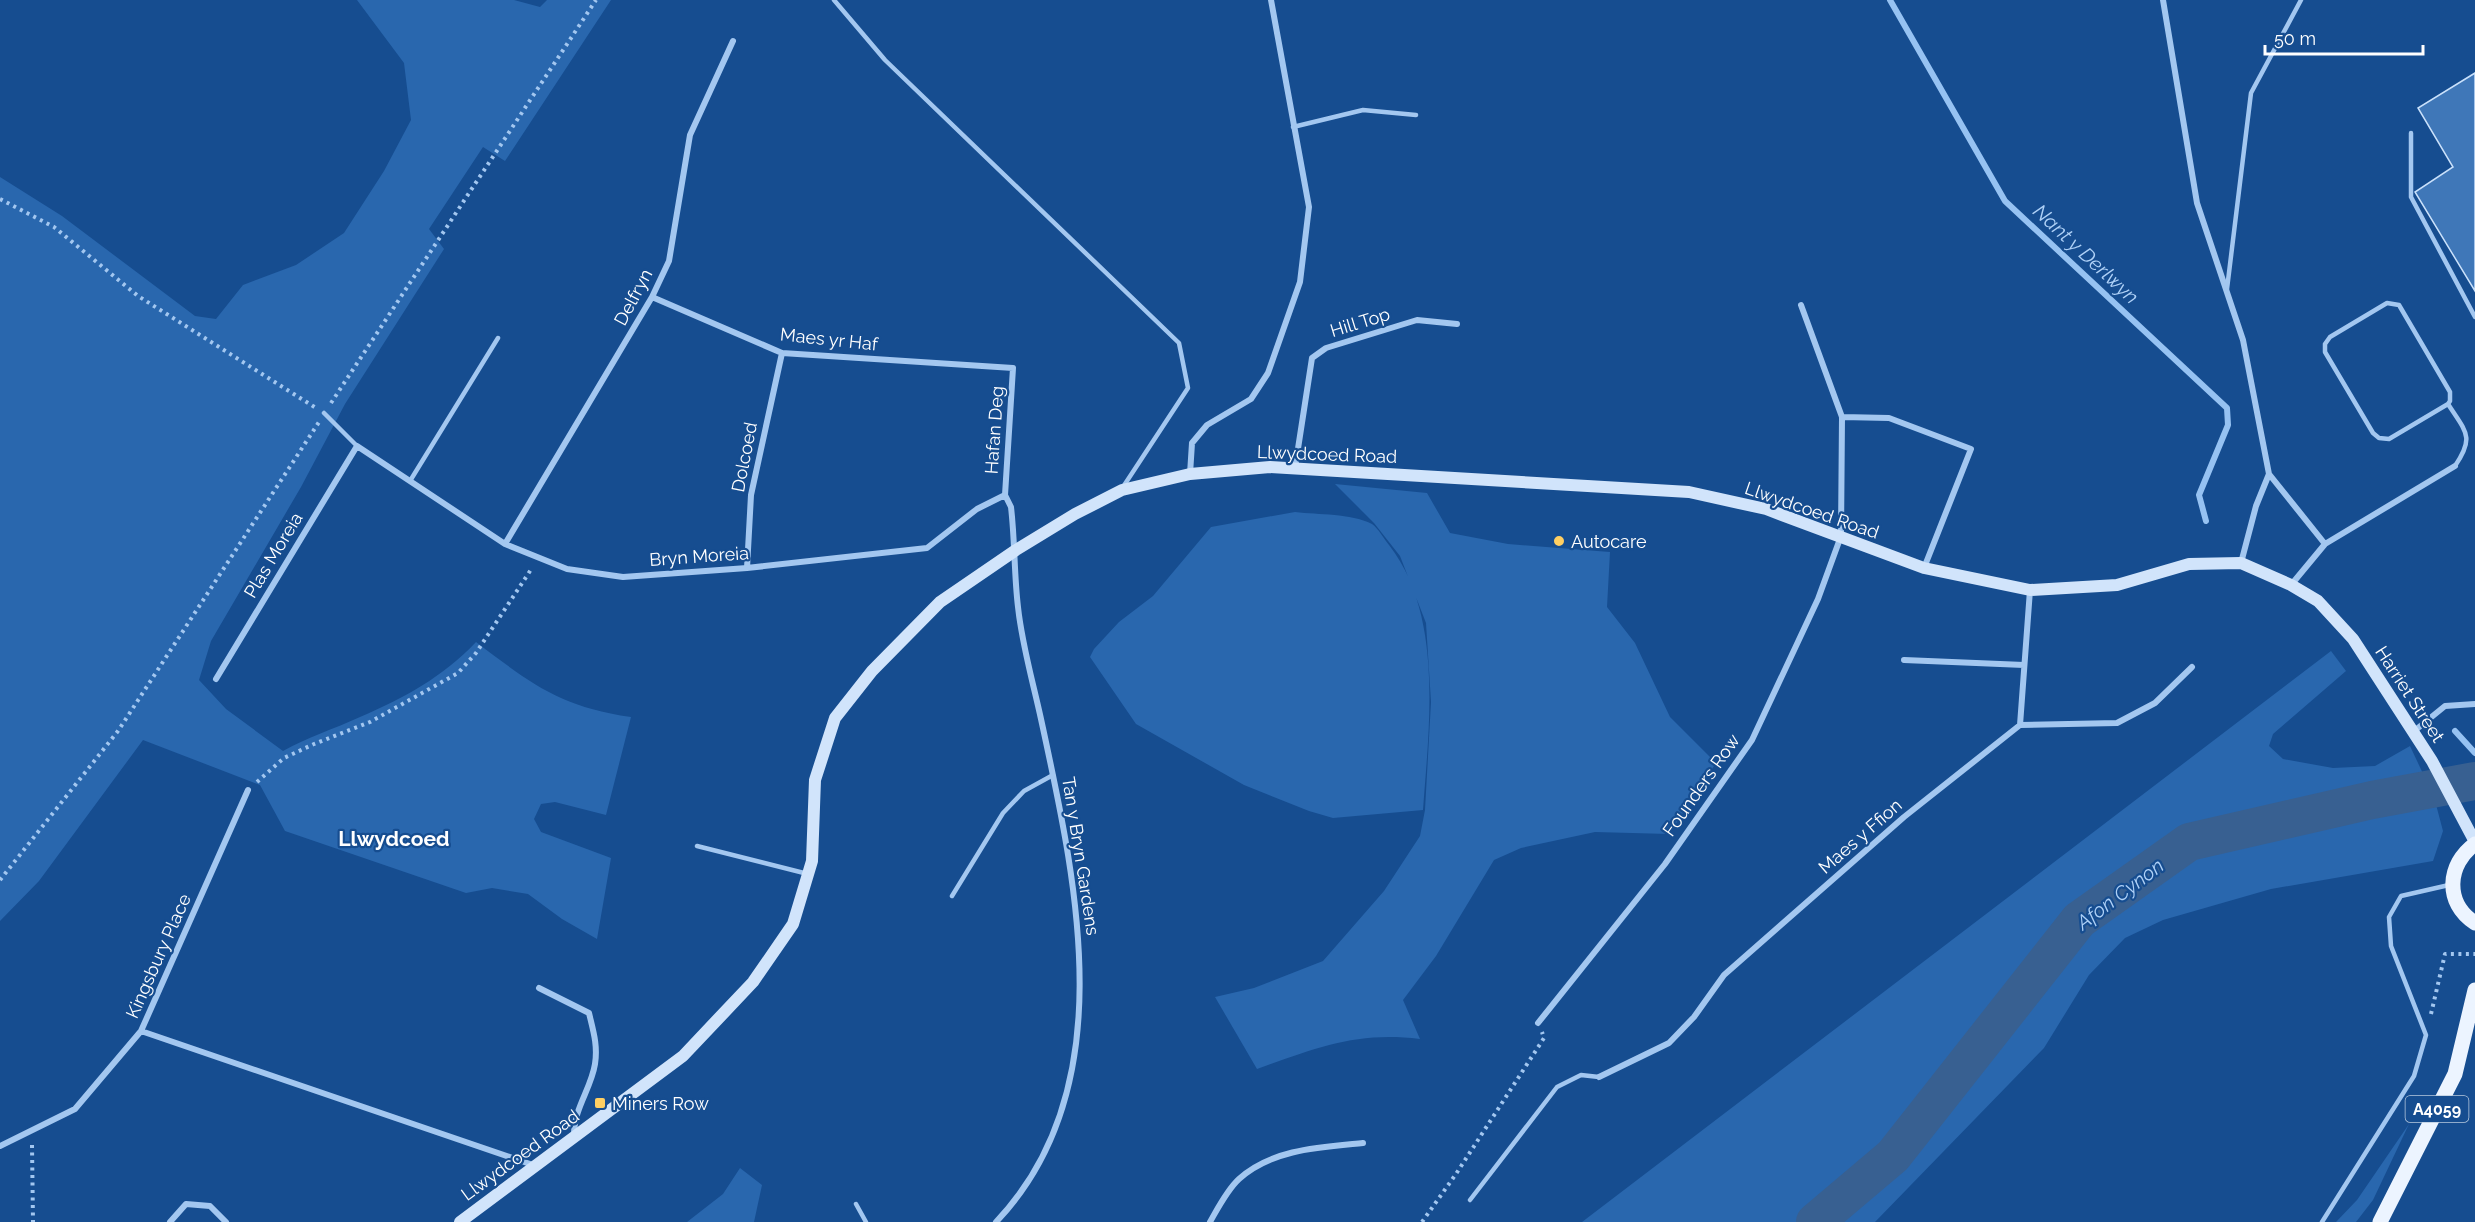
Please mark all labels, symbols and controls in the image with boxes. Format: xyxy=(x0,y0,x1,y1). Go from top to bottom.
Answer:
scale bar xyxy=(2265,18,2422,56)
text: 50 m xyxy=(2274,28,2316,49)
water label: Nant y Derlwyn xyxy=(2028,199,2144,309)
street label: Delfryn xyxy=(609,265,657,329)
street label: Hill Top xyxy=(1328,303,1392,341)
street label: Maes yr Haf xyxy=(779,323,880,355)
street label: Hafan Deg xyxy=(980,385,1008,475)
street label: Dolcoed xyxy=(727,420,761,494)
street label: Llwydcoed Road xyxy=(1256,441,1398,467)
street label: Llwydcoed Road xyxy=(1742,477,1882,543)
street label: Plas Moreia xyxy=(239,509,307,601)
place label: Autocare xyxy=(1571,531,1647,552)
marker: Autocare xyxy=(1552,534,1566,548)
street label: Bryn Moreia xyxy=(648,542,750,570)
street label: Harriet Street xyxy=(2371,642,2449,746)
street label: Founders Row xyxy=(1658,730,1744,840)
street label: Tan y Bryn Gardens xyxy=(1058,775,1104,937)
street label: Maes y Ffion xyxy=(1814,794,1906,878)
district label: Llwydcoed xyxy=(338,826,450,851)
water label: Afon Cynon xyxy=(2071,853,2168,935)
street label: Kingsbury Place xyxy=(121,890,195,1021)
place label: Miners Row xyxy=(612,1093,709,1114)
marker: Miners Row xyxy=(593,1096,607,1110)
road number: A4059 xyxy=(2406,1096,2468,1122)
street label: Llwydcoed Road xyxy=(457,1105,583,1205)

